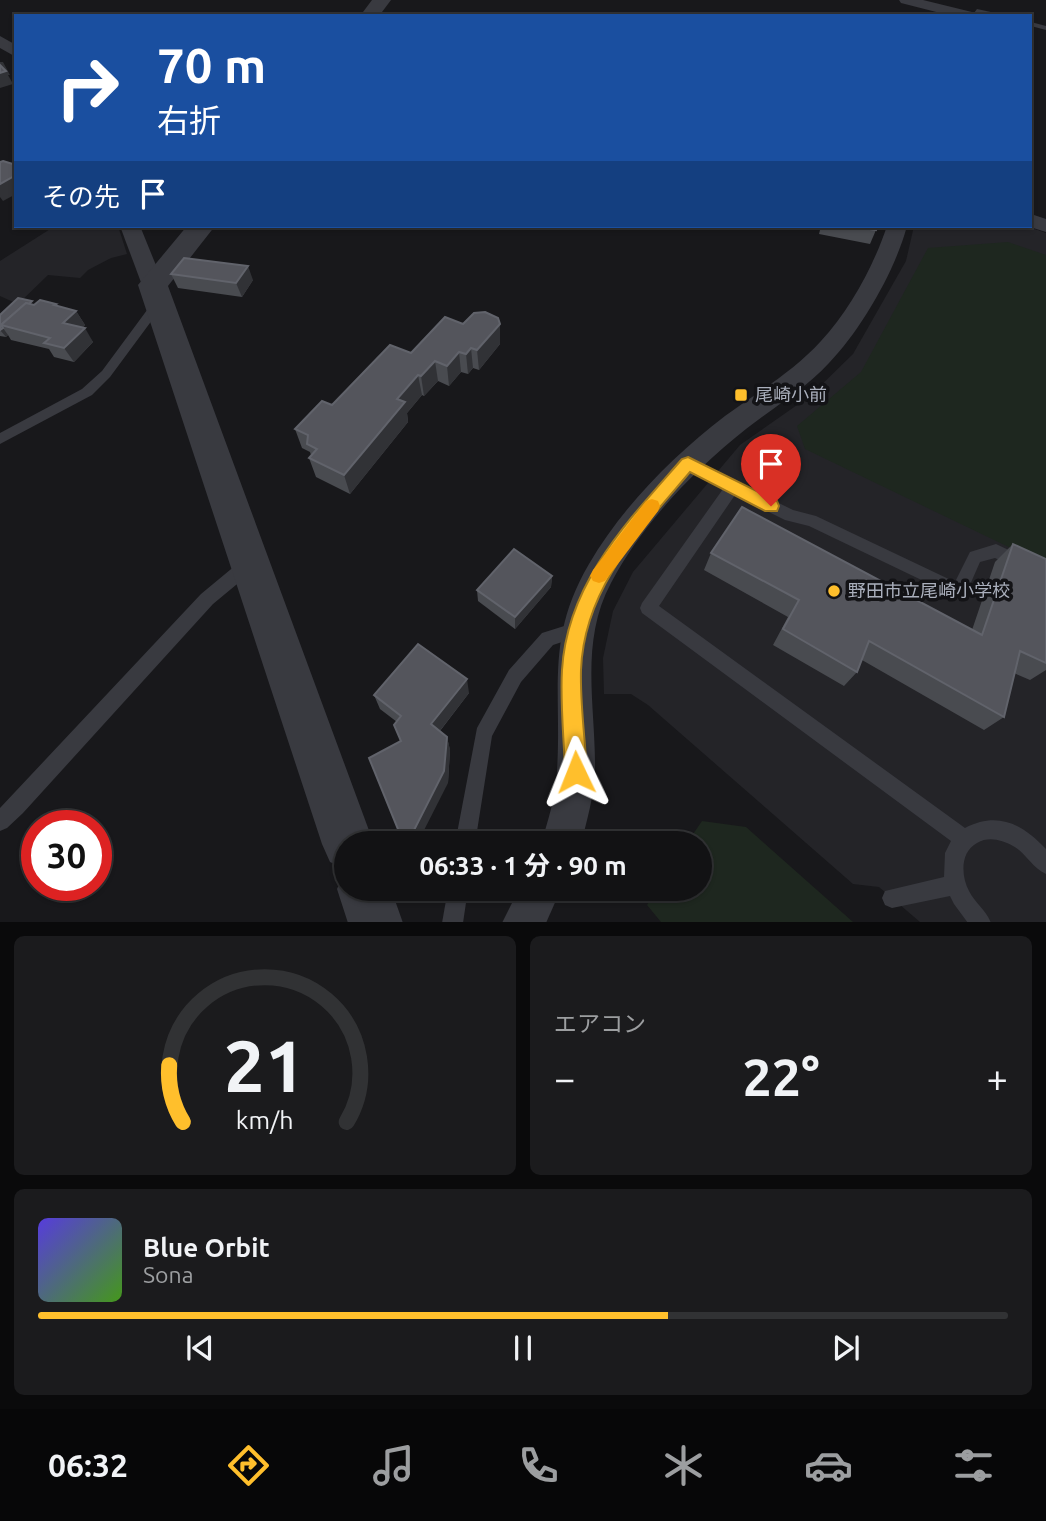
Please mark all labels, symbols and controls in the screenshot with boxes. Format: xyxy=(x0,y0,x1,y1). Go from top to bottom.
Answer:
text: 70 m xyxy=(157,37,266,92)
icon: right xyxy=(42,42,133,133)
text: 右折 xyxy=(157,102,221,138)
icon: arrive xyxy=(134,175,172,213)
text: その先 xyxy=(42,182,120,211)
place label: 尾崎小前 xyxy=(755,384,827,404)
marker: 尾崎小前 xyxy=(733,387,749,403)
pin xyxy=(741,434,801,506)
icon: arrive xyxy=(752,445,790,483)
place label: 野田市立尾崎小学校 xyxy=(848,580,1010,600)
marker: 野田市立尾崎小学校 xyxy=(826,583,842,599)
position arrow xyxy=(539,735,613,809)
speed limit sign: 30 xyxy=(21,810,112,901)
text: 06:33 · 1 分 · 90 m xyxy=(419,851,627,880)
text: エアコン xyxy=(554,1011,646,1036)
text: 21 xyxy=(224,1024,306,1106)
text: 22° xyxy=(742,1048,820,1106)
text: − xyxy=(554,1057,575,1099)
text: + xyxy=(987,1057,1008,1099)
text: km/h xyxy=(236,1105,294,1133)
text: Blue Orbit xyxy=(143,1233,270,1262)
text: Sona xyxy=(143,1262,193,1287)
icon: previous xyxy=(181,1329,219,1367)
icon: pause xyxy=(504,1329,542,1367)
icon: next xyxy=(827,1329,865,1367)
icon: directions xyxy=(224,1441,273,1490)
icon: music xyxy=(369,1441,418,1490)
icon: phone xyxy=(514,1441,563,1490)
icon: climate xyxy=(659,1441,708,1490)
icon: car xyxy=(804,1441,853,1490)
icon: filters xyxy=(949,1441,998,1490)
text: 06:32 xyxy=(48,1447,128,1483)

